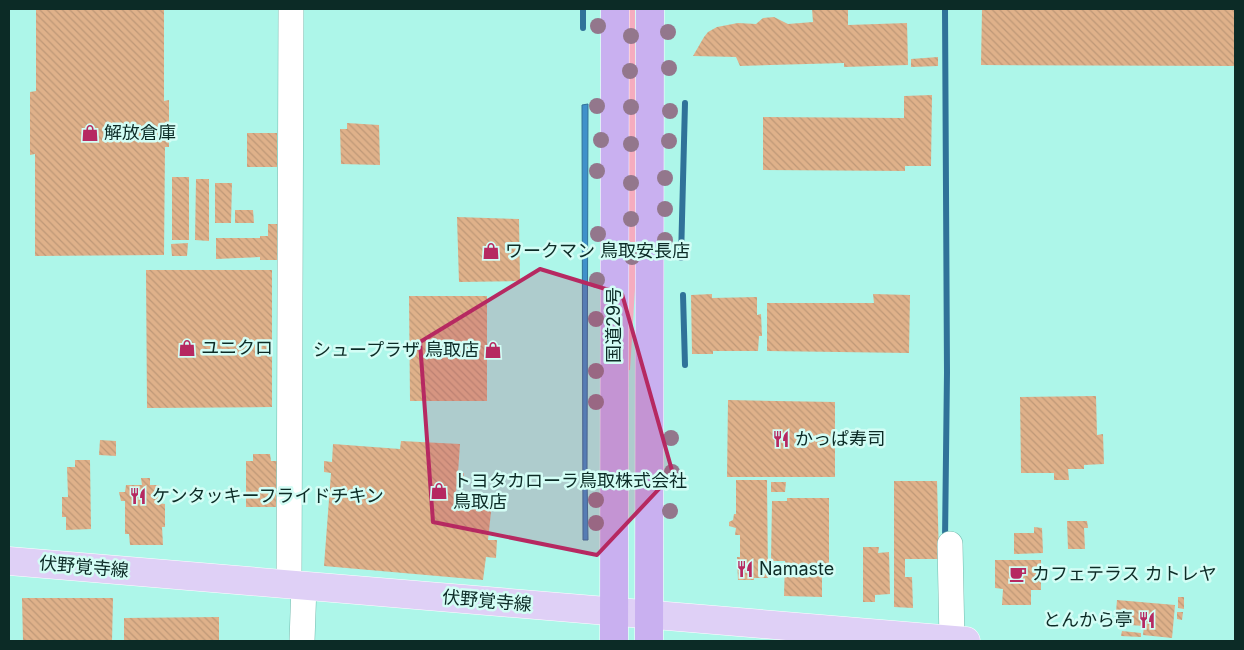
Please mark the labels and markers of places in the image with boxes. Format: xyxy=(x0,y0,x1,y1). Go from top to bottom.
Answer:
place label: 解放倉庫 xyxy=(104,122,176,143)
shop icon: 解放倉庫 xyxy=(80,123,100,143)
place label: ワークマン 鳥取安長店 xyxy=(505,240,690,261)
shop icon: ワークマン 鳥取安長店 xyxy=(481,241,501,261)
place label: ユニクロ xyxy=(201,337,273,358)
shop icon: ユニクロ xyxy=(177,338,197,358)
place label: シュープラザ 鳥取店 xyxy=(313,339,479,360)
shop icon: シュープラザ 鳥取店 xyxy=(483,340,503,360)
place label: かっぱ寿司 xyxy=(795,428,885,449)
restaurant icon: かっぱ寿司 xyxy=(771,429,791,449)
place label: トヨタカローラ鳥取株式会社 鳥取店 xyxy=(453,470,687,512)
shop icon: トヨタカローラ鳥取株式会社 鳥取店 xyxy=(429,481,449,501)
place label: ケンタッキーフライドチキン xyxy=(152,485,384,506)
restaurant icon: ケンタッキーフライドチキン xyxy=(128,486,148,506)
place label: Namaste xyxy=(759,558,834,579)
restaurant icon: Namaste xyxy=(735,559,755,579)
place label: カフェテラス カトレヤ xyxy=(1032,563,1217,584)
cafe icon: カフェテラス カトレヤ xyxy=(1008,564,1028,584)
place label: とんから亭 xyxy=(1043,609,1133,630)
restaurant icon: とんから亭 xyxy=(1137,610,1157,630)

